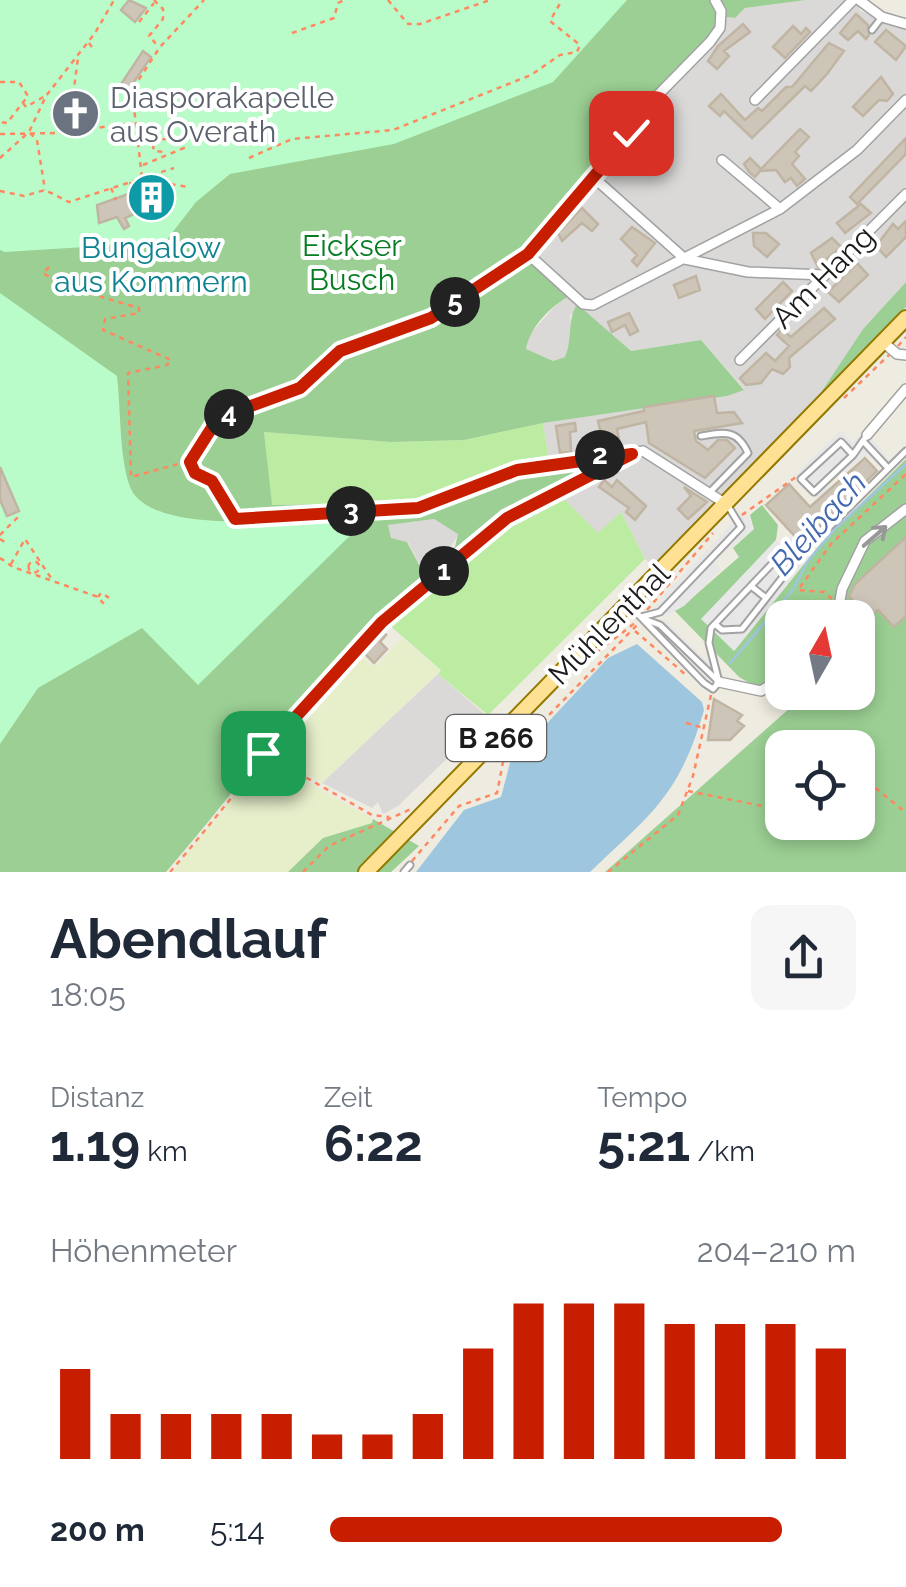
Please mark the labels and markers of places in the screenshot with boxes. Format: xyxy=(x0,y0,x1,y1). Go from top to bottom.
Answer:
place label: Diasporakapelle aus Overath xyxy=(110,80,334,149)
church icon: Diasporakapelle aus Overath xyxy=(49,88,101,140)
pin xyxy=(589,91,674,176)
building icon: Bungalow aus Kommern xyxy=(125,172,177,224)
place label: Bungalow aus Kommern xyxy=(54,230,248,299)
pin: 5 xyxy=(430,277,480,327)
pin: 4 xyxy=(204,389,254,439)
pin: 2 xyxy=(575,430,625,480)
pin: 3 xyxy=(326,486,376,536)
pin: 1 xyxy=(419,546,469,596)
pin xyxy=(221,711,306,796)

